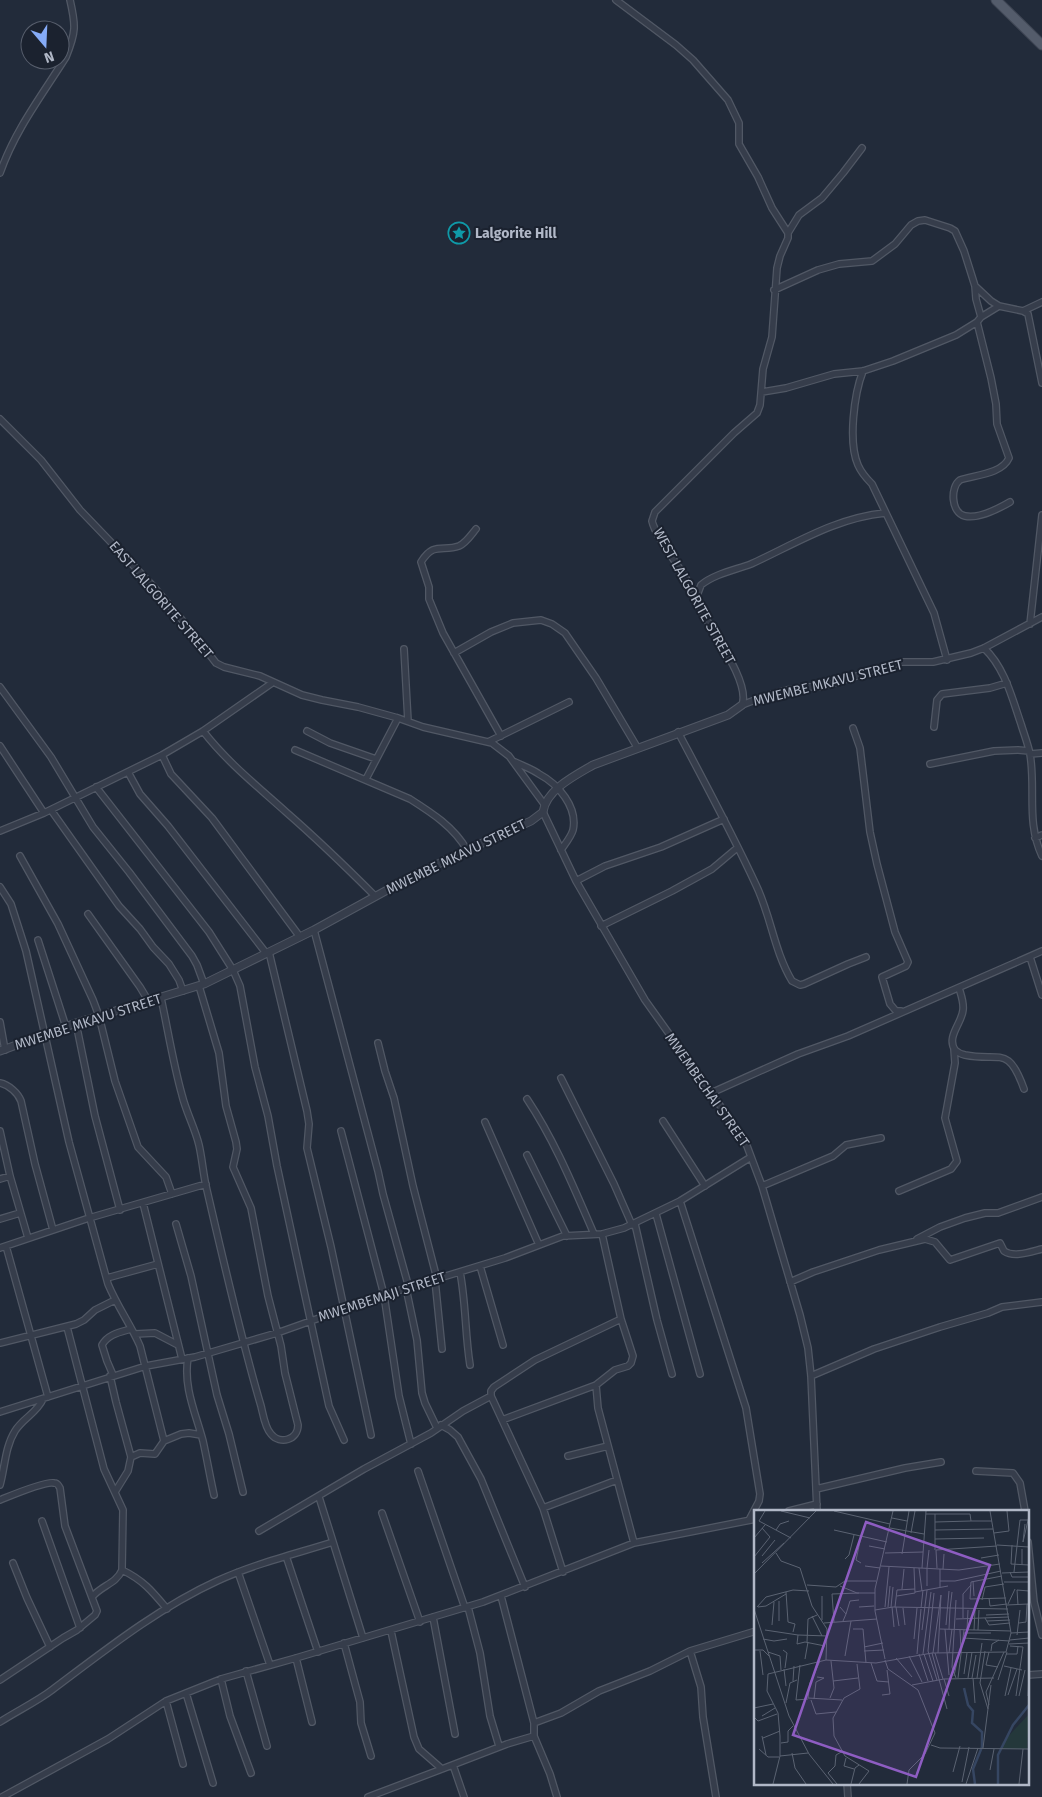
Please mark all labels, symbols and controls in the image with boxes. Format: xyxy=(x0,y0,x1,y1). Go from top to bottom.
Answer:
north arrow xyxy=(20,20,70,70)
text: N xyxy=(42,47,56,66)
place icon: Lalgorite Hill xyxy=(447,221,471,245)
place label: Lalgorite Hill xyxy=(475,225,558,242)
street label: WEST LALGORITE STREET xyxy=(649,525,739,668)
street label: EAST LALGORITE STREET xyxy=(105,538,217,663)
street label: MWEMBE MKAVU STREET xyxy=(751,656,905,710)
street label: MWEMBE MKAVU STREET xyxy=(383,815,529,898)
street label: MWEMBE MKAVU STREET xyxy=(12,990,164,1054)
street label: MWEMBECHAI STREET xyxy=(661,1030,753,1151)
street label: MWEMBEMAJI STREET xyxy=(316,1268,449,1326)
inset map xyxy=(754,1510,1030,1784)

